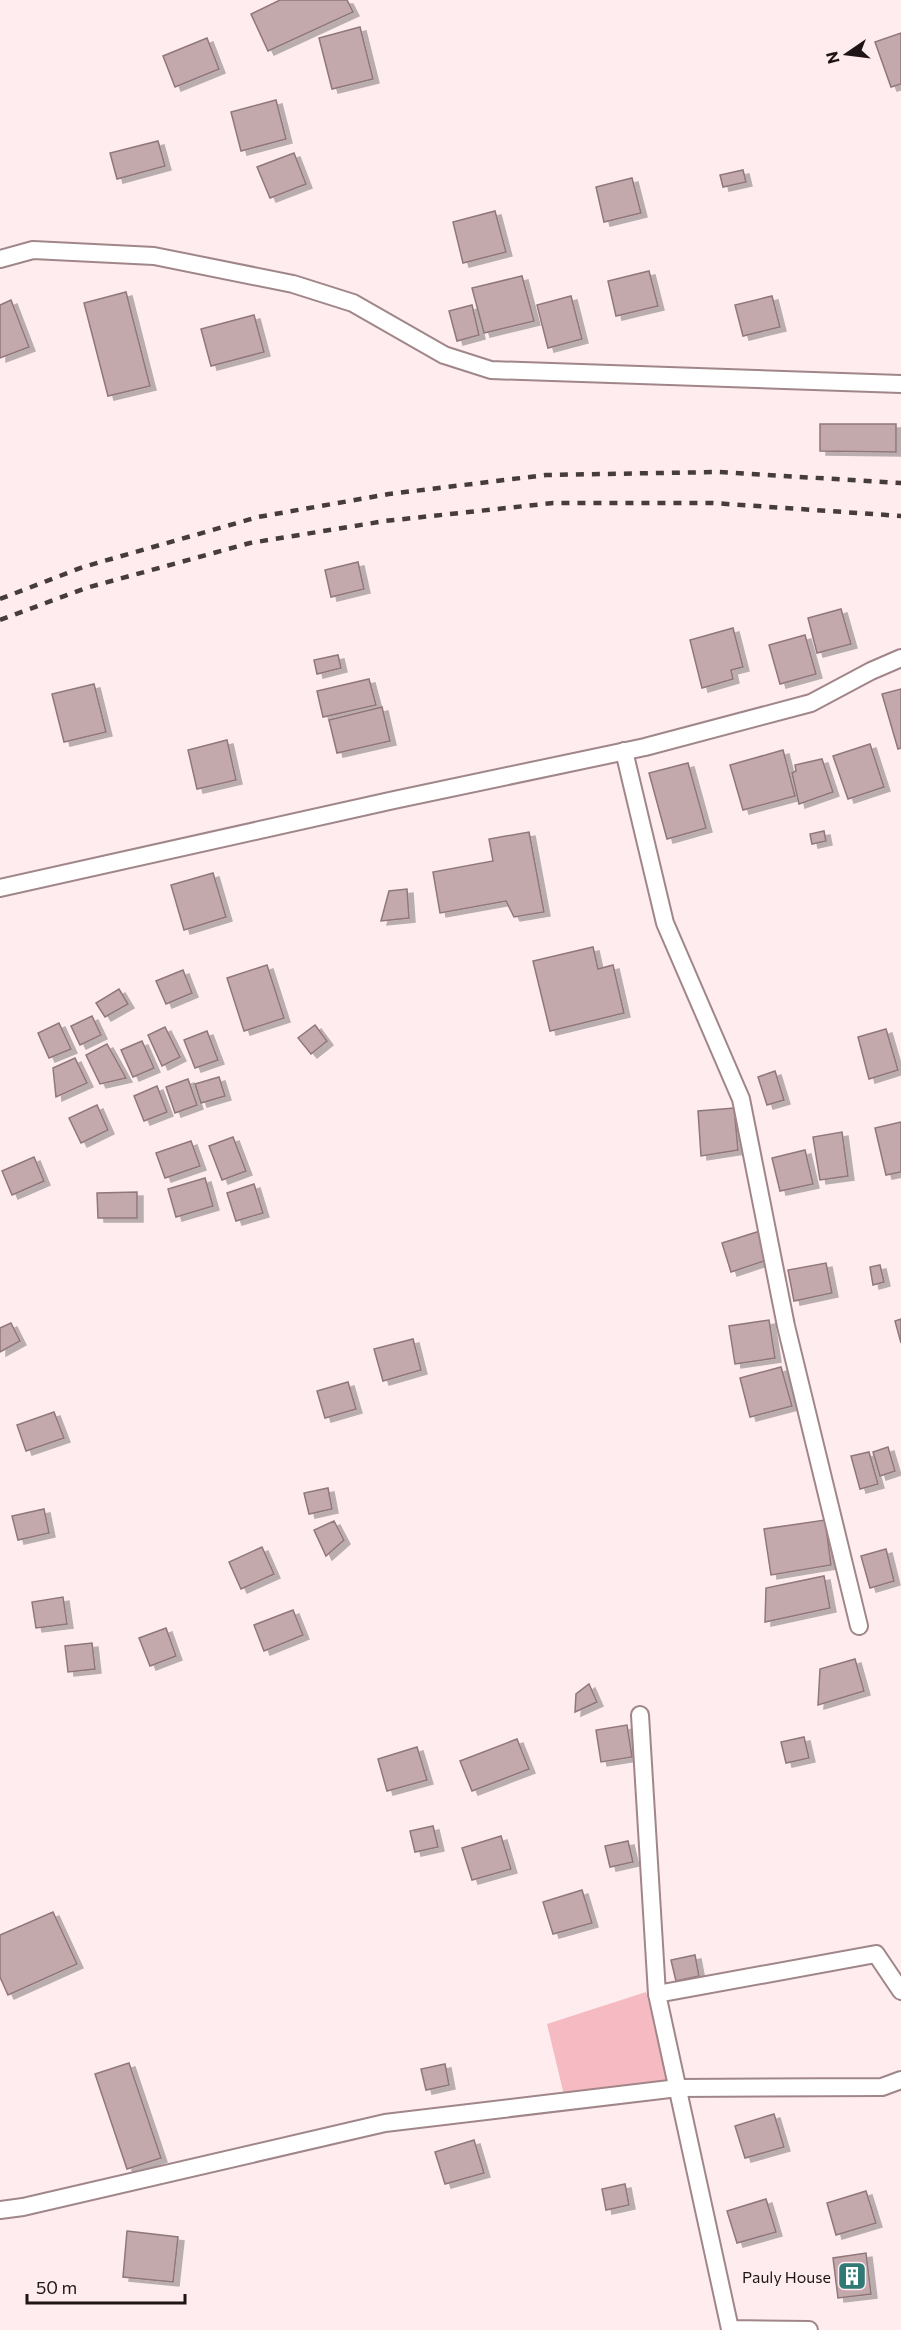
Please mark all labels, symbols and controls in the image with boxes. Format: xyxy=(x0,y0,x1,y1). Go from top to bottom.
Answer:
north arrow xyxy=(817,24,877,84)
text: N xyxy=(821,50,843,66)
building icon: Pauly House xyxy=(836,2260,868,2292)
scale bar xyxy=(27,2267,184,2305)
place label: Pauly House xyxy=(742,2267,831,2286)
text: 50 m xyxy=(36,2276,77,2298)

